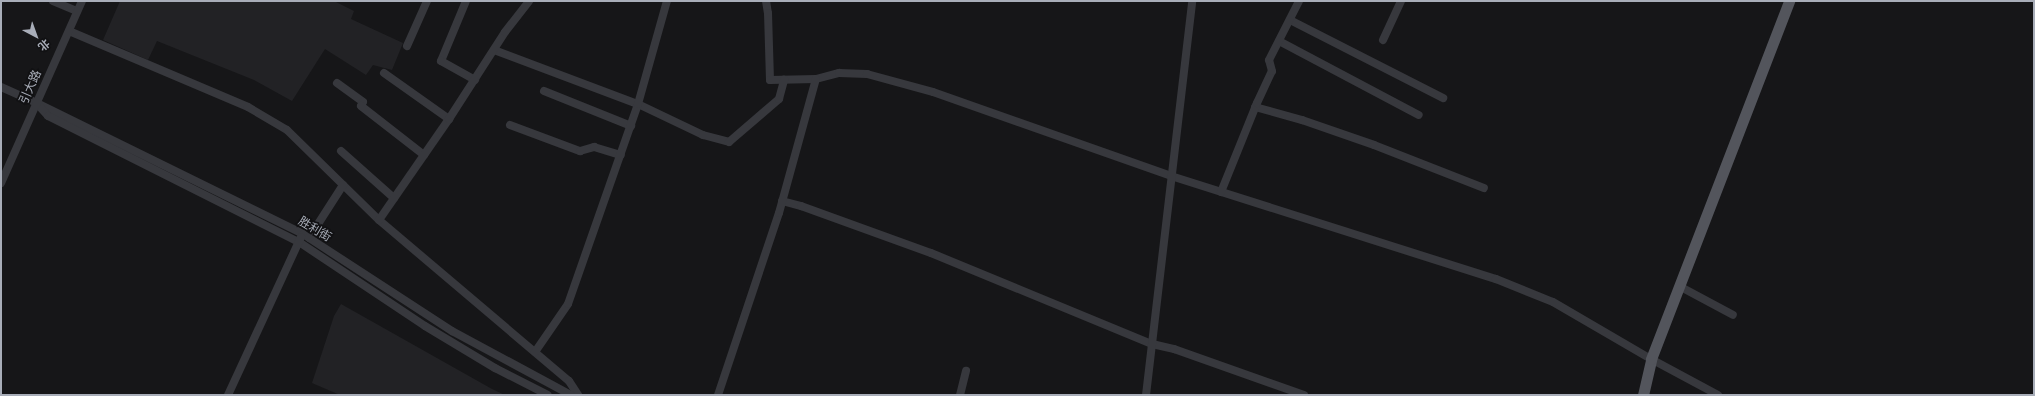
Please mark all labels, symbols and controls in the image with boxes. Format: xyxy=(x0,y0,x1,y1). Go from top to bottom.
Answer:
north arrow xyxy=(16,16,56,56)
text: 北 xyxy=(35,36,53,54)
street label: 引大路 xyxy=(16,68,44,106)
street label: 胜利街 xyxy=(296,214,334,244)

